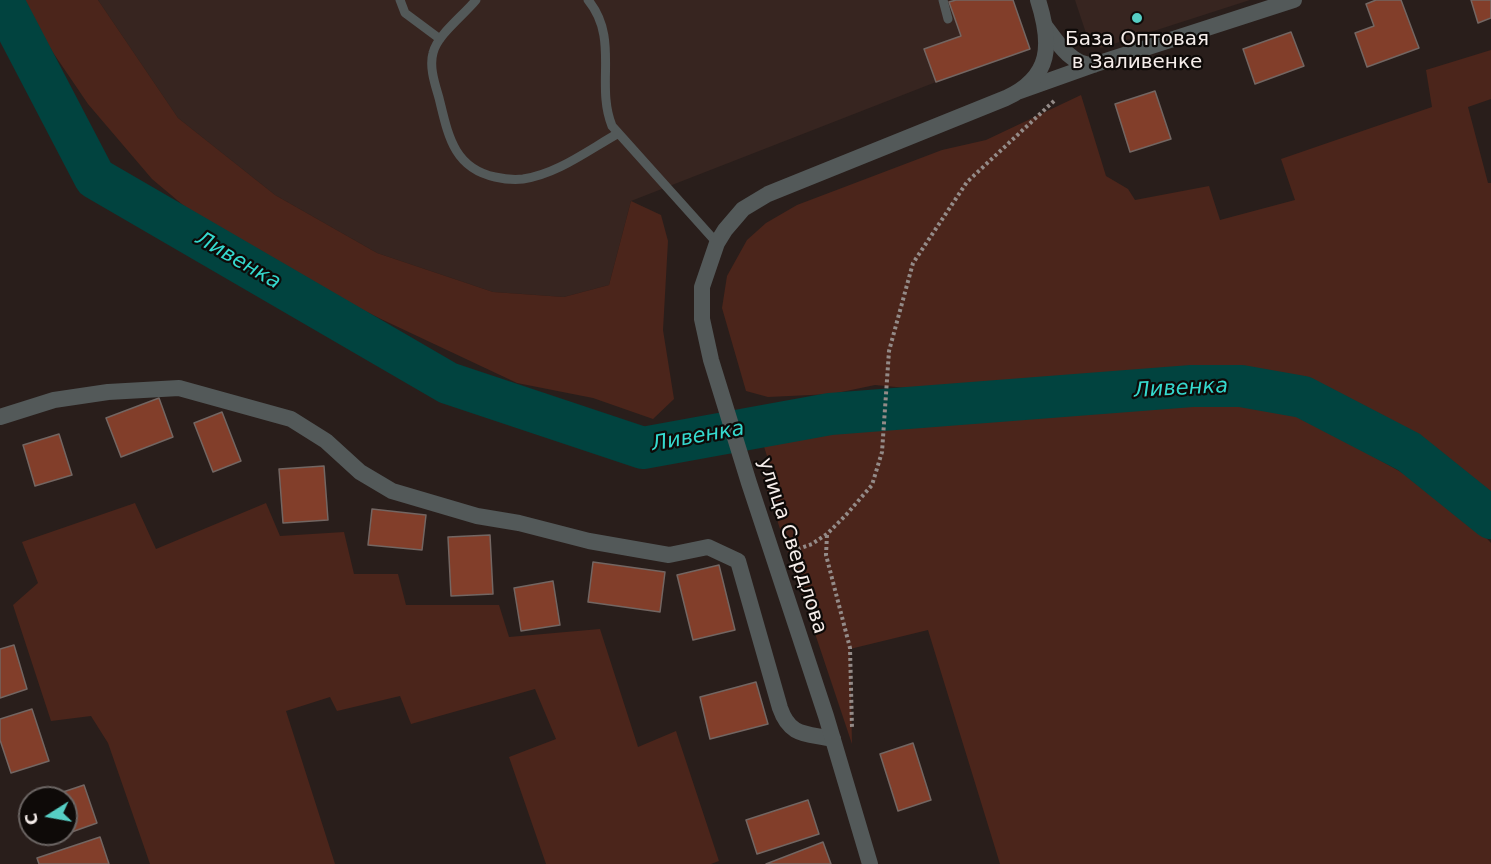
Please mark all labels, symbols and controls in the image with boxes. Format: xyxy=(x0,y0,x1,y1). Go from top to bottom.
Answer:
marker: База Оптовая в Заливенке xyxy=(1130,11,1144,25)
place label: База Оптовая в Заливенке xyxy=(1065,28,1209,75)
water label: Ливенка xyxy=(191,227,285,295)
water label: Ливенка xyxy=(1133,374,1229,404)
water label: Ливенка xyxy=(650,416,746,458)
street label: улица Свердлова xyxy=(752,455,832,637)
north arrow xyxy=(18,786,78,846)
text: С xyxy=(21,812,42,827)

